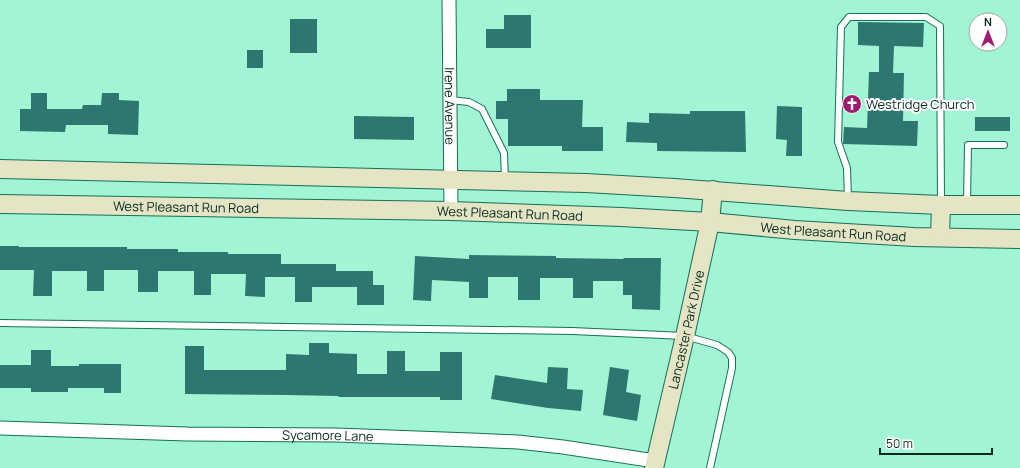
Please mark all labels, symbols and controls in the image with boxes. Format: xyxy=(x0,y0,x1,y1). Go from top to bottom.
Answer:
north arrow xyxy=(968,12,1008,52)
text: N xyxy=(984,14,992,29)
street label: Irene Avenue xyxy=(441,67,459,145)
church icon: Westridge Church xyxy=(841,93,863,115)
place label: Westridge Church xyxy=(866,95,975,113)
street label: West Pleasant Run Road xyxy=(113,197,259,217)
street label: West Pleasant Run Road xyxy=(437,202,583,225)
street label: West Pleasant Run Road xyxy=(760,218,907,246)
street label: Lancaster Park Drive xyxy=(664,268,708,391)
street label: Sycamore Lane xyxy=(282,426,374,445)
scale bar xyxy=(880,430,992,456)
text: 50 m xyxy=(886,435,913,452)

